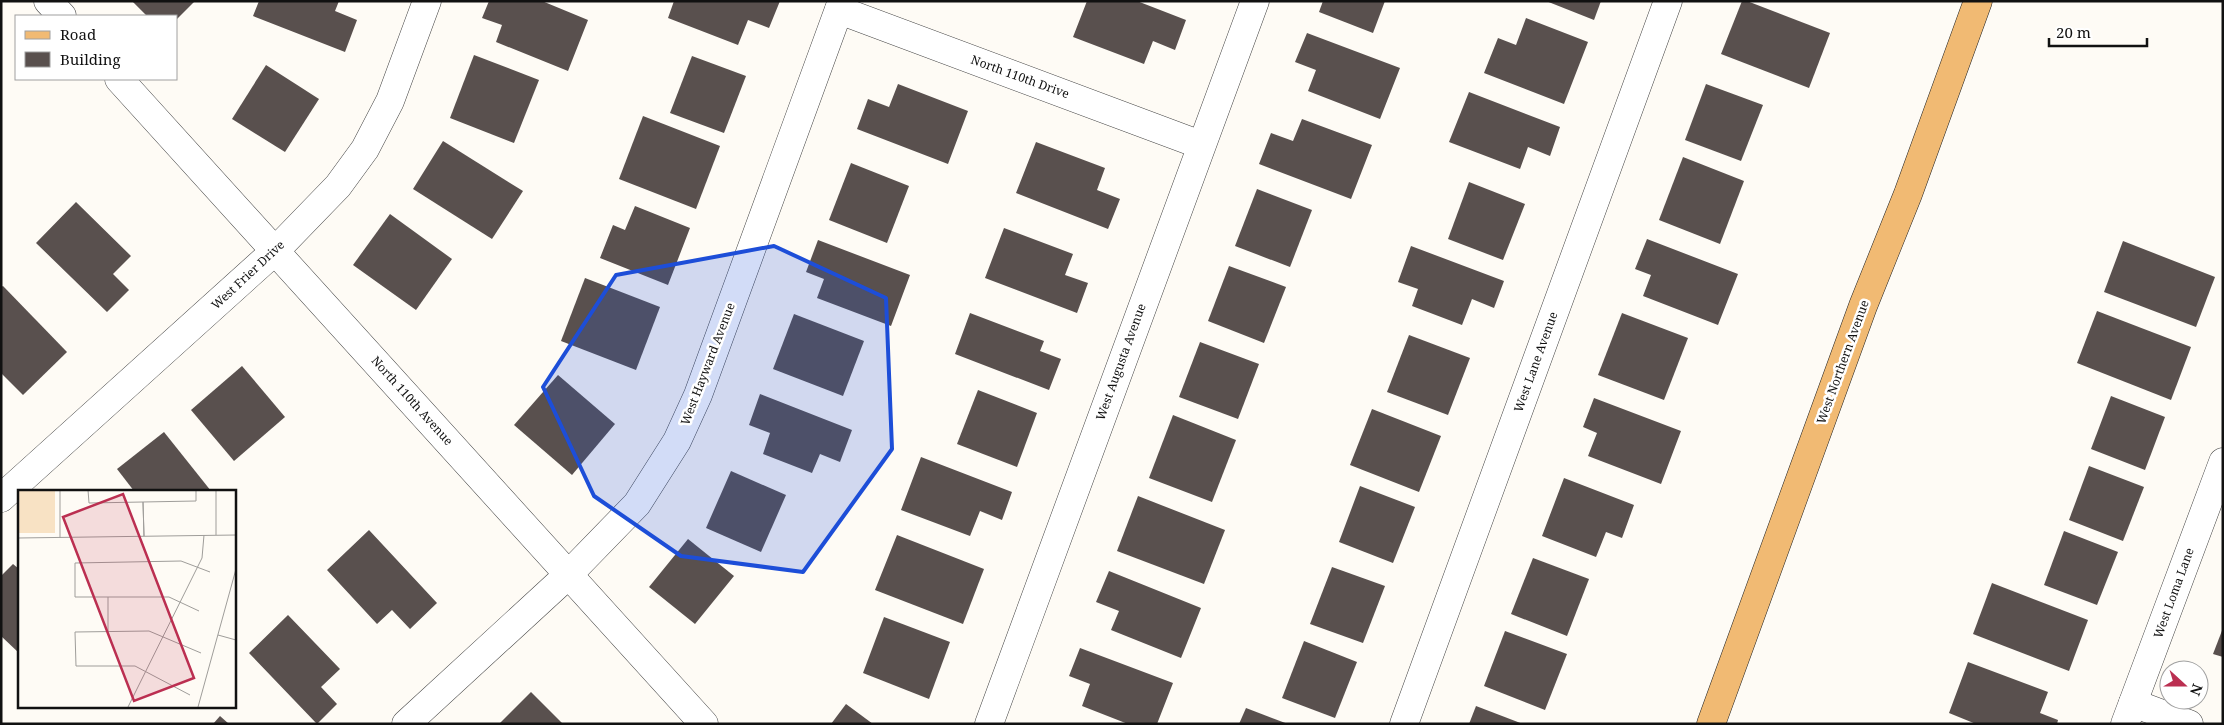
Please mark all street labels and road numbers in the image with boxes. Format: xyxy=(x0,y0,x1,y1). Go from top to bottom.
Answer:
street label: North 110th Drive xyxy=(969,51,1072,102)
street label: West Frier Drive xyxy=(207,236,288,313)
street label: West Northern Avenue xyxy=(1812,298,1873,426)
street label: West Hayward Avenue xyxy=(676,300,739,428)
street label: West Augusta Avenue xyxy=(1091,301,1150,423)
street label: West Lane Avenue xyxy=(1510,309,1562,414)
street label: North 110th Avenue xyxy=(368,352,457,449)
street label: West Loma Lane xyxy=(2149,545,2198,640)

